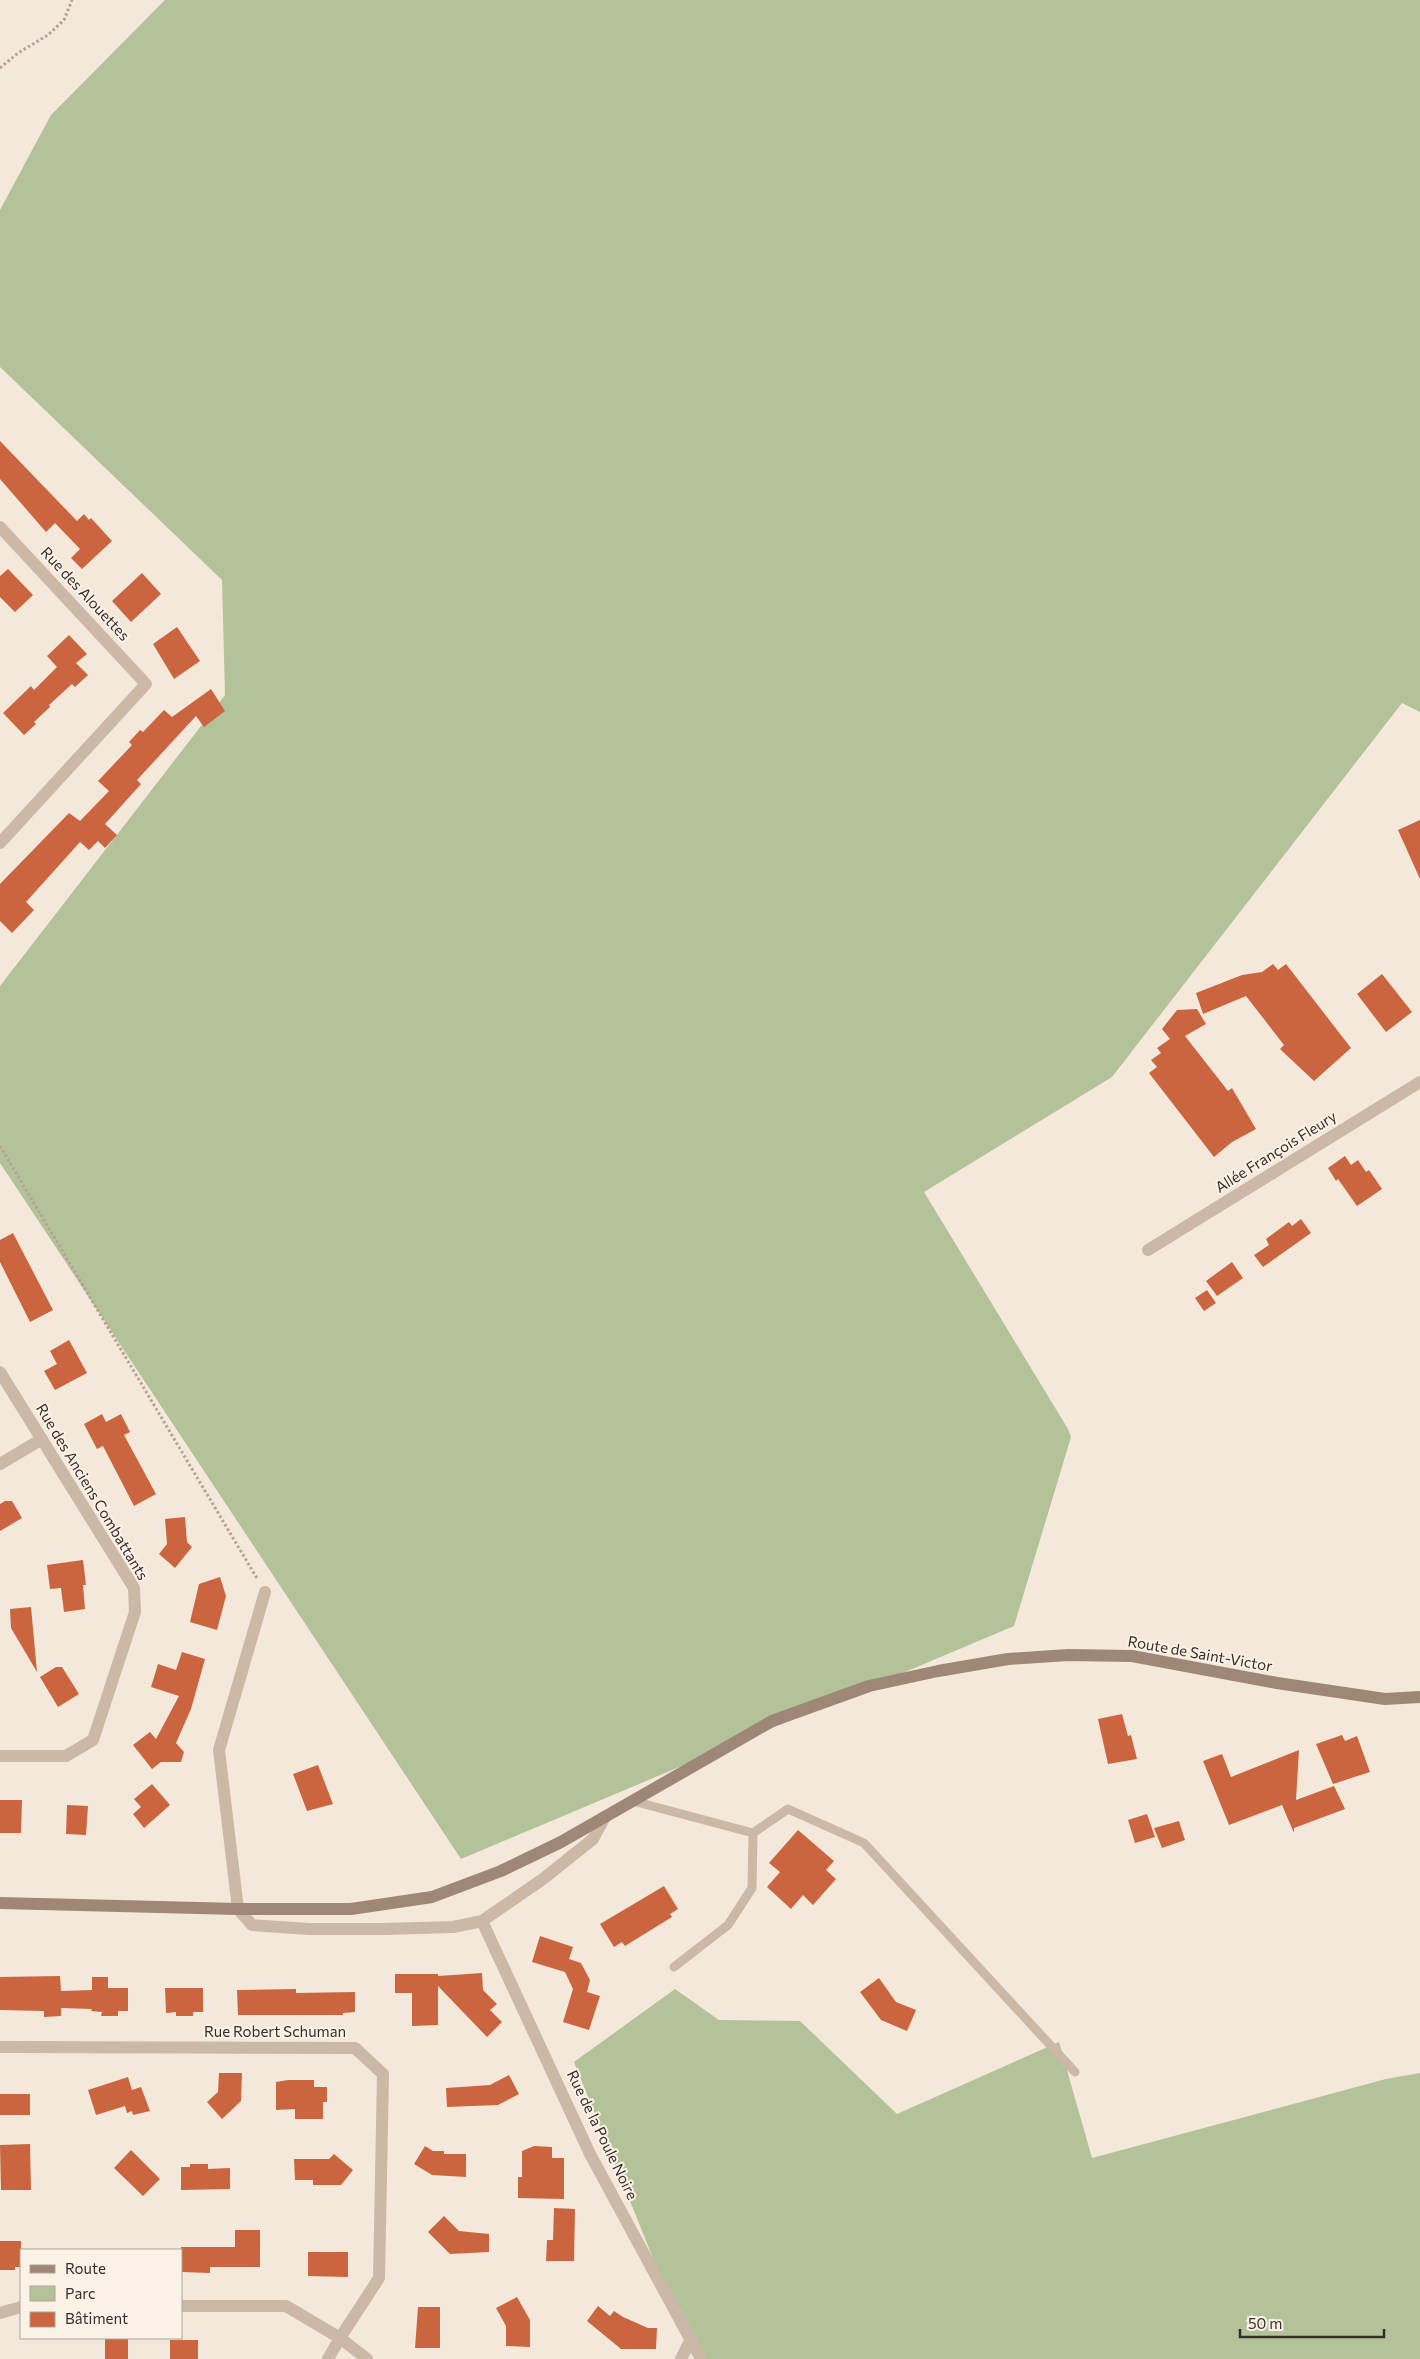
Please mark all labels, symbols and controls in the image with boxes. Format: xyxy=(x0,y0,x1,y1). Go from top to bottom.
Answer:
street label: Rue des Alouettes xyxy=(38,543,134,644)
street label: Allée François Fleury xyxy=(1211,1106,1340,1196)
street label: Rue des Anciens Combattants xyxy=(33,1400,153,1583)
street label: Route de Saint-Victor xyxy=(1126,1631,1274,1675)
street label: Rue Robert Schuman xyxy=(204,2022,346,2040)
street label: Rue de la Poule Noire xyxy=(564,2067,642,2202)
legend xyxy=(20,2249,182,2339)
text: Route xyxy=(65,2259,106,2277)
text: Parc xyxy=(65,2284,95,2302)
scale bar xyxy=(1240,2306,1384,2338)
text: Bâtiment xyxy=(65,2309,128,2327)
text: 50 m xyxy=(1248,2314,1282,2332)

